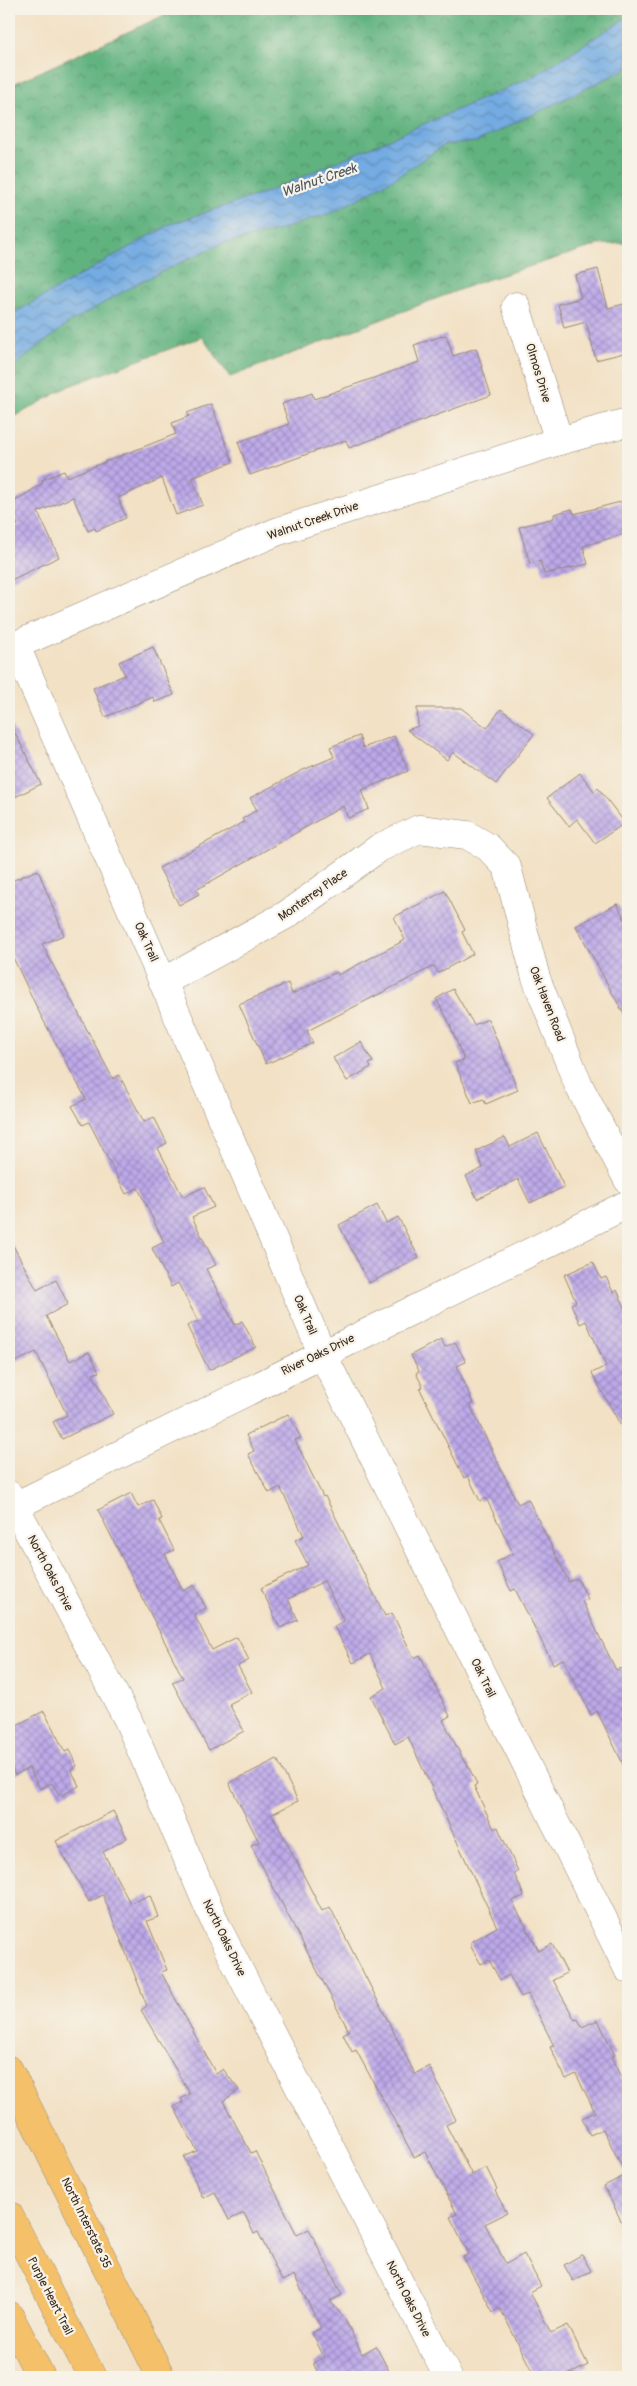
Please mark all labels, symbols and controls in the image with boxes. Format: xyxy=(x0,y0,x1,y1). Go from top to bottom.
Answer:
water label: Walnut Creek xyxy=(279,159,360,201)
street label: Olmos Drive xyxy=(522,342,554,405)
street label: Walnut Creek Drive xyxy=(265,498,361,544)
street label: Monterrey Place xyxy=(275,865,351,924)
street label: Oak Trail xyxy=(131,920,161,964)
street label: Oak Haven Road xyxy=(526,964,568,1044)
street label: Oak Trail xyxy=(290,1293,320,1337)
street label: River Oaks Drive xyxy=(279,1331,357,1379)
street label: North Oaks Drive xyxy=(24,1533,76,1614)
street label: Oak Trail xyxy=(467,1656,499,1700)
street label: North Oaks Drive xyxy=(199,1897,249,1979)
street label: North Interstate 35 xyxy=(58,2175,114,2271)
street label: Purple Heart Trail xyxy=(24,2255,76,2338)
street label: North Oaks Drive xyxy=(382,2258,434,2340)

